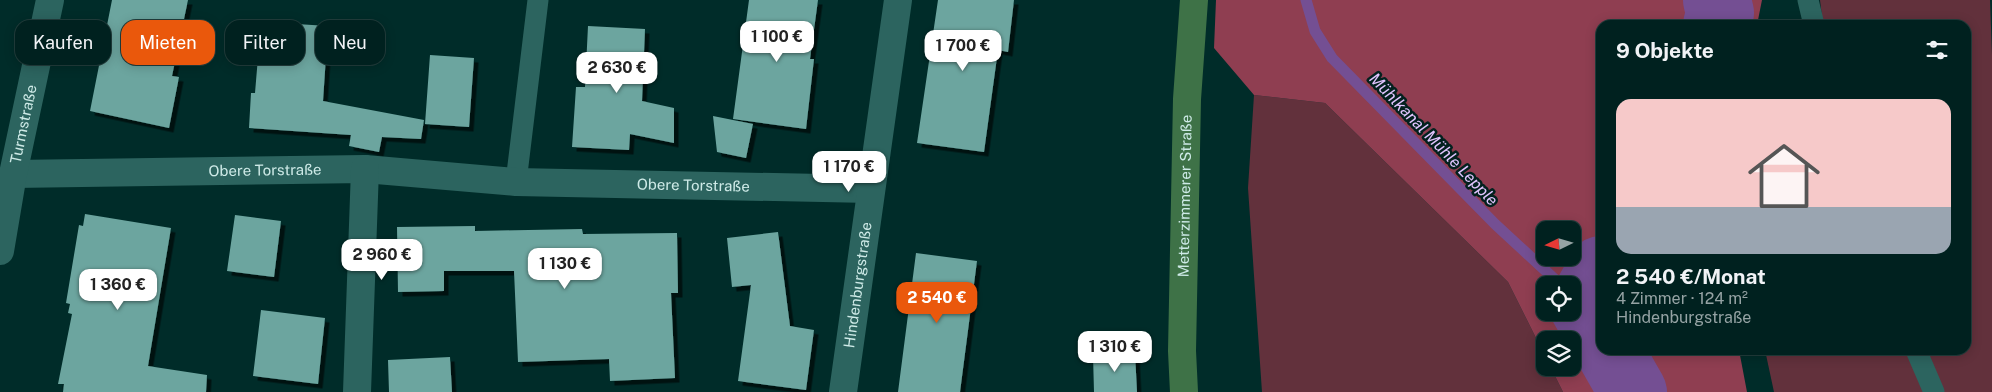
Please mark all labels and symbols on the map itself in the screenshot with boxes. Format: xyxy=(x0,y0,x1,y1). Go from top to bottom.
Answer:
pin: 1 100 € xyxy=(731,20,823,63)
pin: 1 700 € xyxy=(917,30,1009,72)
pin: 2 630 € xyxy=(571,52,663,94)
water label: Mühlkanal Mühle Lepple xyxy=(1365,69,1502,210)
street label: Turmstraße xyxy=(6,83,40,165)
street label: Metterzimmerer Straße xyxy=(1174,115,1195,278)
pin: 1 170 € xyxy=(803,150,895,193)
street label: Obere Torstraße xyxy=(208,161,322,179)
street label: Obere Torstraße xyxy=(637,175,750,195)
street label: Hindenburgstraße xyxy=(840,221,875,349)
north arrow xyxy=(1536,221,1581,266)
pin: 2 960 € xyxy=(336,238,428,281)
pin: 1 130 € xyxy=(519,248,611,290)
pin: 1 360 € xyxy=(72,268,164,311)
pin: 2 540 € xyxy=(891,282,983,324)
pin: 1 310 € xyxy=(1069,330,1161,373)

